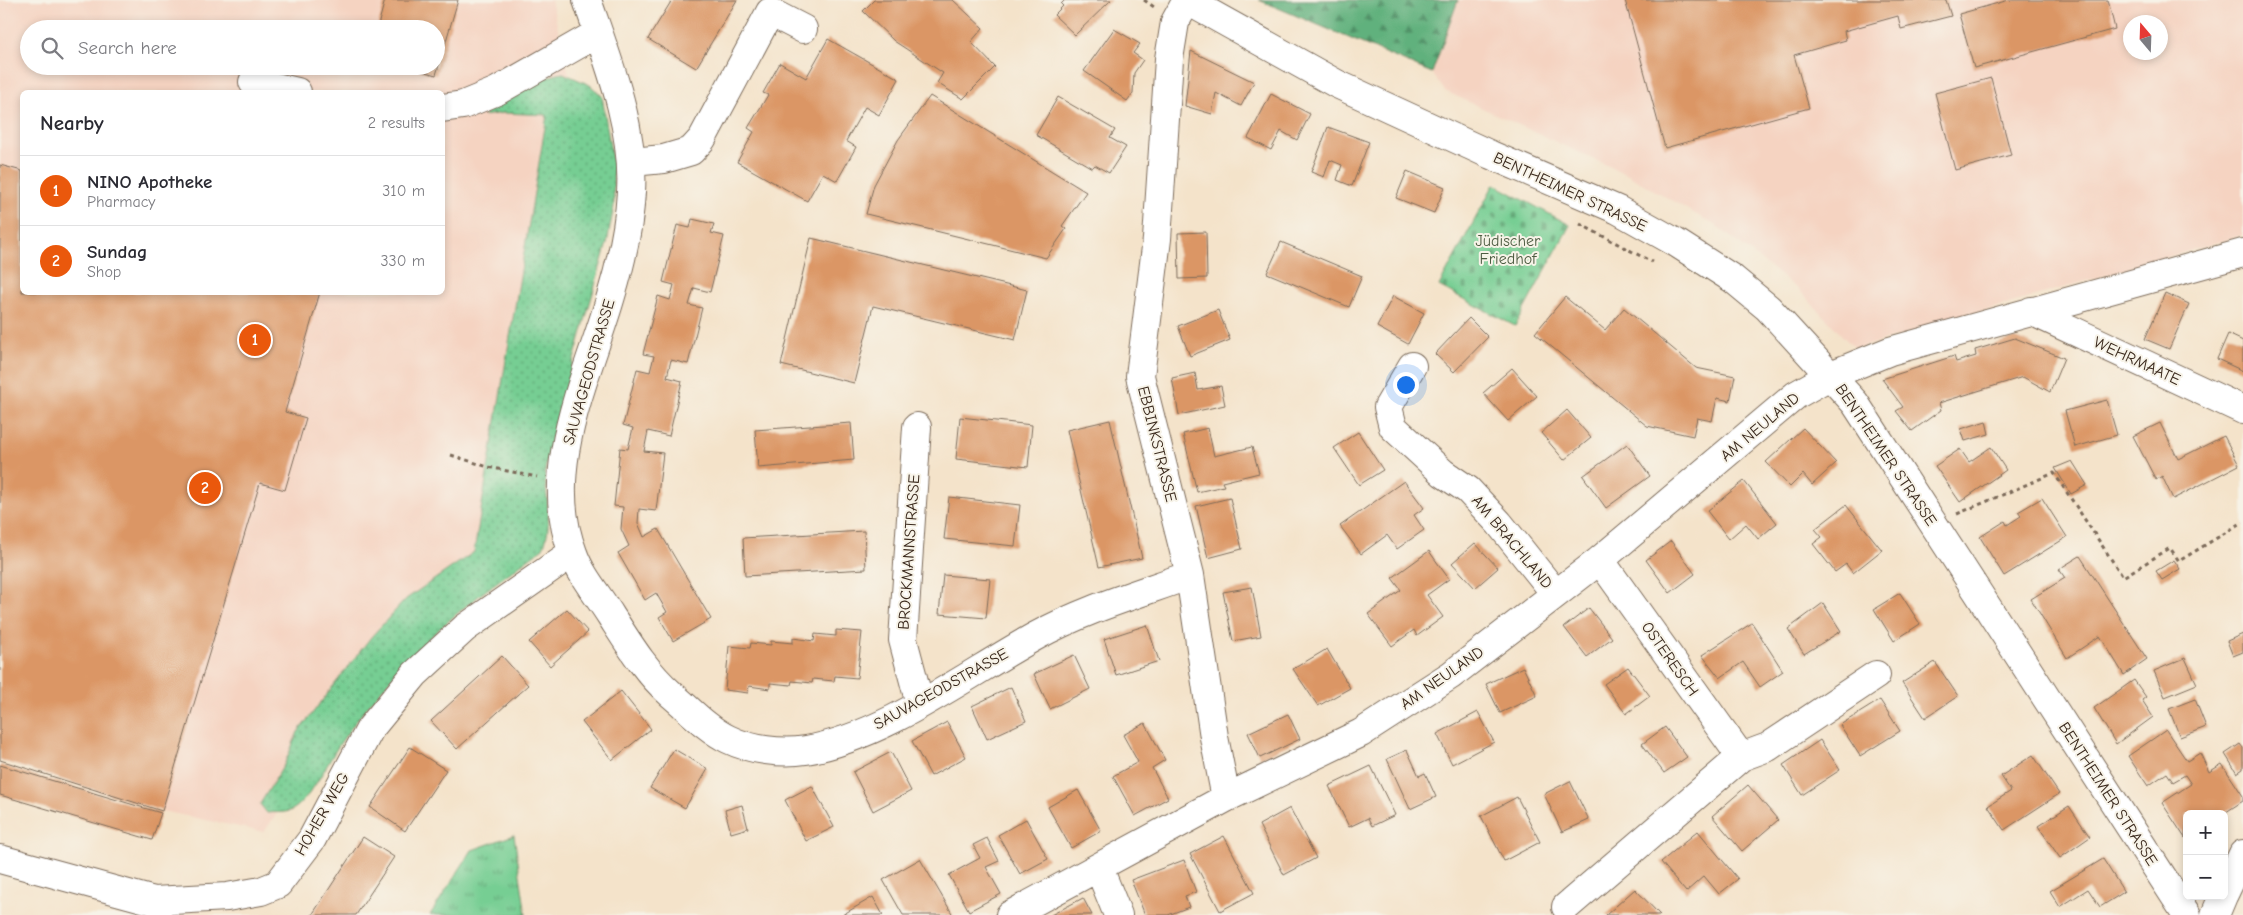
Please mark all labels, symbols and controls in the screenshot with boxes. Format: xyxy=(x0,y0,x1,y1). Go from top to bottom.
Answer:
north arrow xyxy=(2123,15,2168,60)
search box xyxy=(20,20,445,75)
icon: search xyxy=(38,34,66,62)
text: Search here xyxy=(78,37,177,59)
text: Nearby xyxy=(40,111,104,135)
text: 2 results xyxy=(368,114,425,132)
street label: BENTHEIMER STRASSE xyxy=(1490,149,1650,236)
text: NINO Apotheke xyxy=(87,171,212,193)
text: 1 xyxy=(53,182,59,200)
text: 310 m xyxy=(382,182,425,200)
text: Pharmacy xyxy=(87,193,156,211)
park label: Jüdischer Friedhof xyxy=(1476,232,1541,268)
text: Sundag xyxy=(87,241,148,263)
text: 2 xyxy=(52,252,60,270)
text: 330 m xyxy=(380,252,425,270)
text: Shop xyxy=(87,263,121,281)
street label: SAUVAGEODSTRASSE xyxy=(560,297,619,447)
pin: 1 xyxy=(239,321,271,359)
street label: WEHRMAATE xyxy=(2091,333,2183,389)
your location xyxy=(1393,372,1419,398)
street label: BENTHEIMER STRASSE xyxy=(1832,381,1940,530)
street label: EBBINKSTRASSE xyxy=(1134,384,1180,504)
street label: AM NEULAND xyxy=(1717,389,1803,465)
pin: 2 xyxy=(189,469,221,507)
street label: BROCKMANNSTRASSE xyxy=(895,473,923,630)
street label: AM BRACHLAND xyxy=(1468,492,1556,592)
street label: OSTERESCH xyxy=(1638,618,1702,700)
street label: AM NEULAND xyxy=(1397,643,1487,713)
street label: SAUVAGEODSTRASSE xyxy=(871,644,1012,733)
street label: BENTHEIMER STRASSE xyxy=(2055,719,2161,869)
street label: HOHER WEG xyxy=(291,769,353,859)
map controls xyxy=(2183,810,2228,900)
button: + xyxy=(2183,810,2228,855)
button: − xyxy=(2183,855,2228,900)

